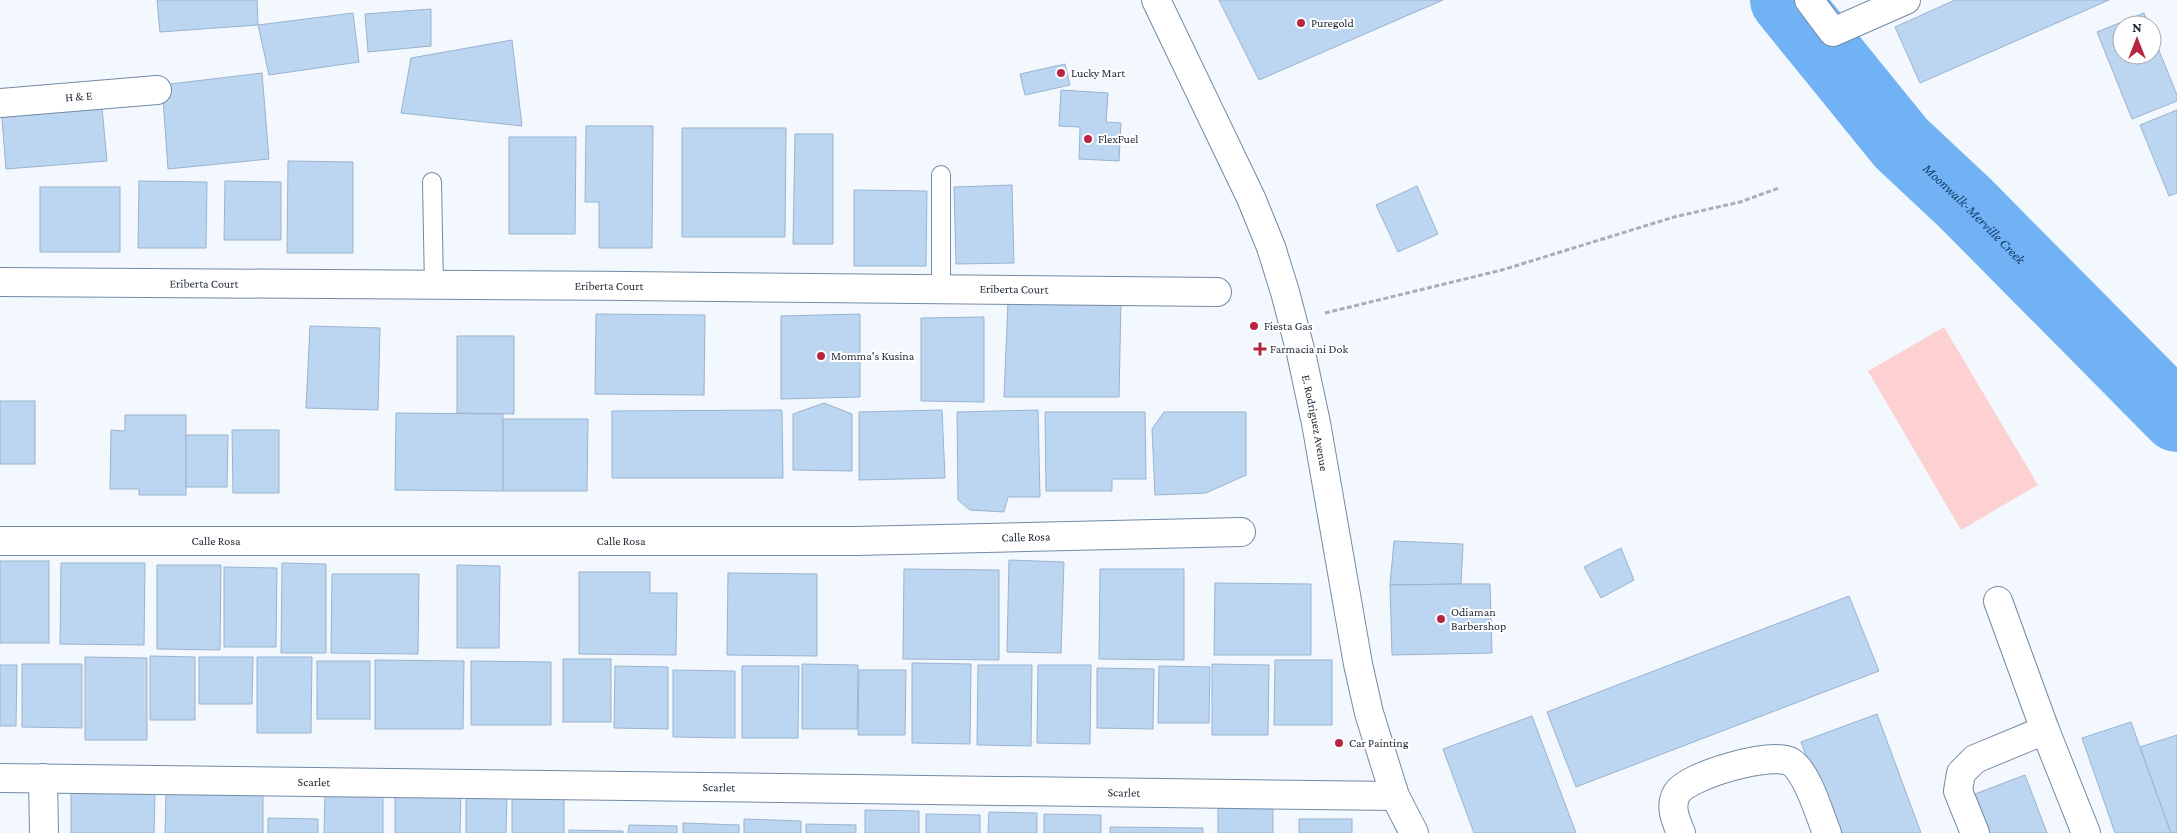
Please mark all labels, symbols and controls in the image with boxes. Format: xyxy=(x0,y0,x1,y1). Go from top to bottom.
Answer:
north arrow xyxy=(2112,15,2162,65)
place label: Puregold xyxy=(1311,16,1355,30)
marker: Puregold xyxy=(1295,17,1307,29)
text: N xyxy=(2132,19,2142,35)
place label: Lucky Mart xyxy=(1071,66,1126,80)
marker: Lucky Mart xyxy=(1055,67,1067,79)
street label: H & E xyxy=(65,88,93,105)
place label: FlexFuel xyxy=(1098,132,1138,146)
marker: FlexFuel xyxy=(1082,133,1094,145)
water label: Moonwalk-Merville Creek xyxy=(1919,159,2029,268)
street label: Eriberta Court xyxy=(169,276,240,291)
street label: Eriberta Court xyxy=(574,279,645,293)
street label: Eriberta Court xyxy=(979,282,1050,297)
place label: Fiesta Gas xyxy=(1264,319,1313,333)
marker: Fiesta Gas xyxy=(1248,320,1260,332)
place label: Farmacia ni Dok xyxy=(1270,342,1348,356)
marker: Farmacia ni Dok xyxy=(1254,343,1266,355)
place label: Momma's Kusina xyxy=(831,349,915,363)
marker: Momma's Kusina xyxy=(815,350,827,362)
street label: E. Rodriguez Avenue xyxy=(1299,373,1331,472)
street label: Calle Rosa xyxy=(1001,529,1051,545)
street label: Calle Rosa xyxy=(191,534,241,548)
street label: Calle Rosa xyxy=(596,534,646,548)
place label: Odiaman Barbershop xyxy=(1451,605,1506,633)
marker: Odiaman Barbershop xyxy=(1435,613,1447,625)
place label: Car Painting xyxy=(1349,736,1409,750)
marker: Car Painting xyxy=(1333,737,1345,749)
street label: Scarlet xyxy=(297,775,331,789)
street label: Scarlet xyxy=(702,780,736,795)
street label: Scarlet xyxy=(1107,785,1141,800)

